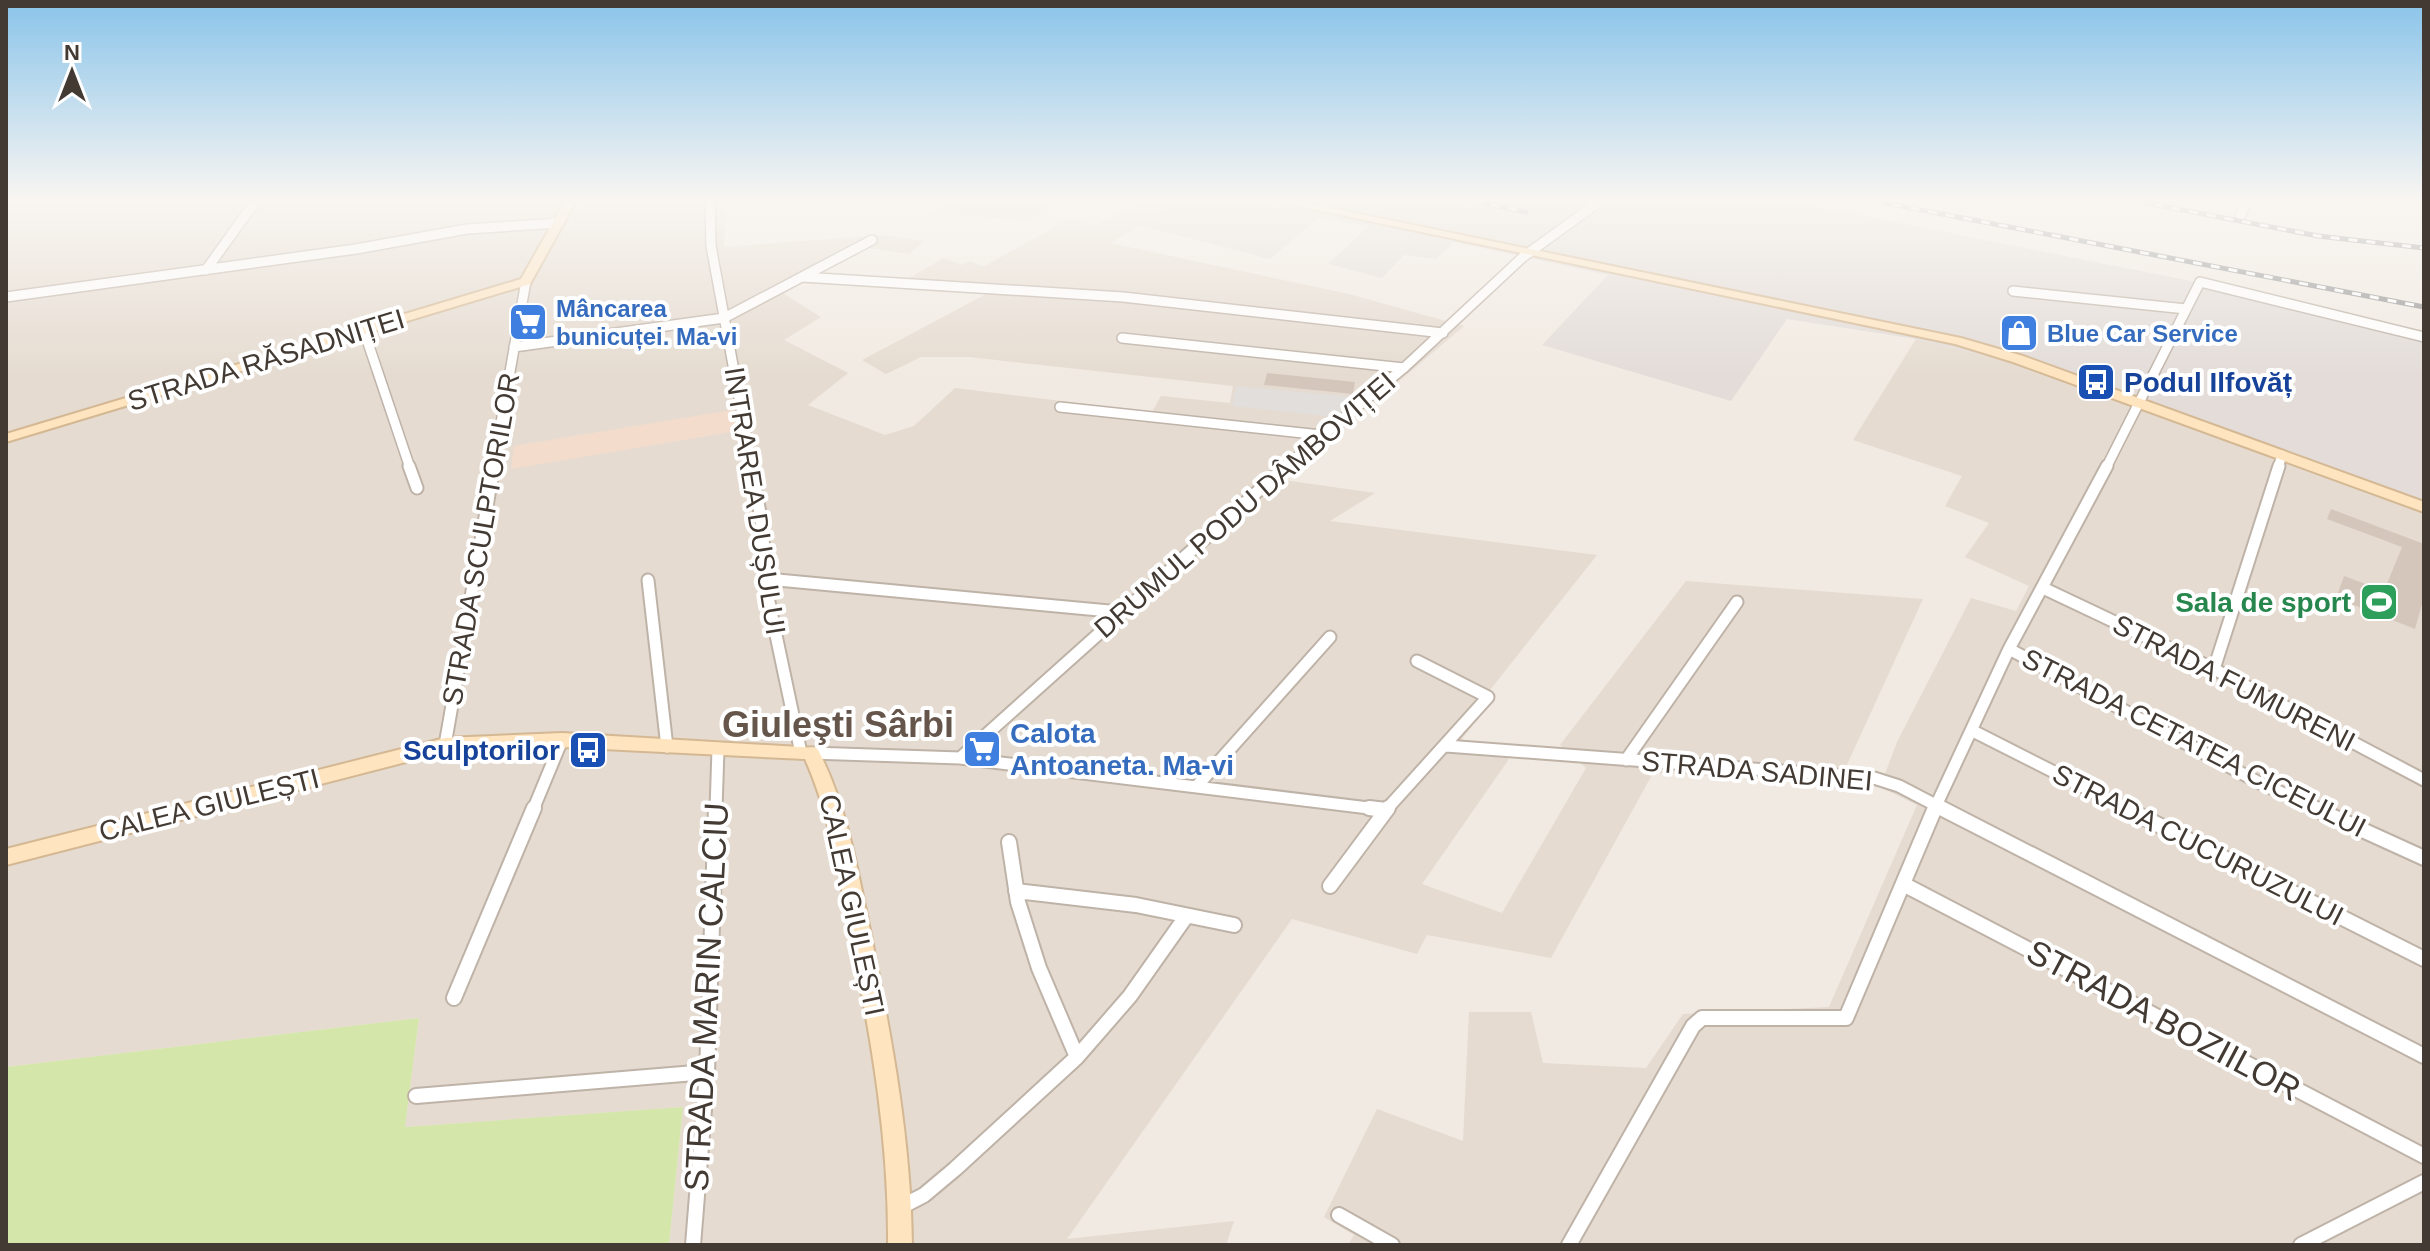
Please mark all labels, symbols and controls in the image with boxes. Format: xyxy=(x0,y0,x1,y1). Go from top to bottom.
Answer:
north arrow xyxy=(32,32,112,112)
text: N xyxy=(64,40,80,65)
place label: Mâncarea bunicuței. Ma-vi xyxy=(556,295,737,351)
supermarket icon: Mâncarea bunicuței. Ma-vi xyxy=(507,301,549,343)
street label: STRADA RĂSADNIȚEI xyxy=(124,303,408,417)
shop icon: Blue Car Service xyxy=(1998,312,2040,354)
place label: Blue Car Service xyxy=(2047,320,2238,347)
bus stop icon: Podul Ilfovăț xyxy=(2075,361,2117,403)
street label: INTRAREA DUȘULUI xyxy=(719,365,791,637)
street label: DRUMUL PODU DÂMBOVIȚEI xyxy=(1088,366,1402,644)
place label: Podul Ilfovăț xyxy=(2124,367,2292,398)
street label: STRADA SCULPTORILOR xyxy=(436,370,526,708)
sports icon: Sala de sport xyxy=(2358,581,2400,623)
place label: Sala de sport xyxy=(2175,587,2351,618)
street label: STRADA FUMURENI xyxy=(2108,608,2360,758)
street label: STRADA CETATEA CICEULUI xyxy=(2017,643,2371,843)
district label: Giuleşti Sârbi xyxy=(722,704,954,745)
place label: Calota Antoaneta. Ma-vi xyxy=(1010,718,1234,781)
supermarket icon: Calota Antoaneta. Ma-vi xyxy=(961,728,1003,770)
bus stop icon: Sculptorilor xyxy=(567,729,609,771)
place label: Sculptorilor xyxy=(403,735,560,766)
street label: STRADA SADINEI xyxy=(1640,745,1874,797)
street label: STRADA CUCURUZULUI xyxy=(2047,758,2349,932)
street label: CALEA GIULEȘTI xyxy=(96,763,322,847)
street label: CALEA GIULEȘTI xyxy=(813,791,891,1019)
street label: STRADA MARIN CALCIU xyxy=(677,802,735,1192)
street label: STRADA BOZIILOR xyxy=(2021,932,2307,1108)

